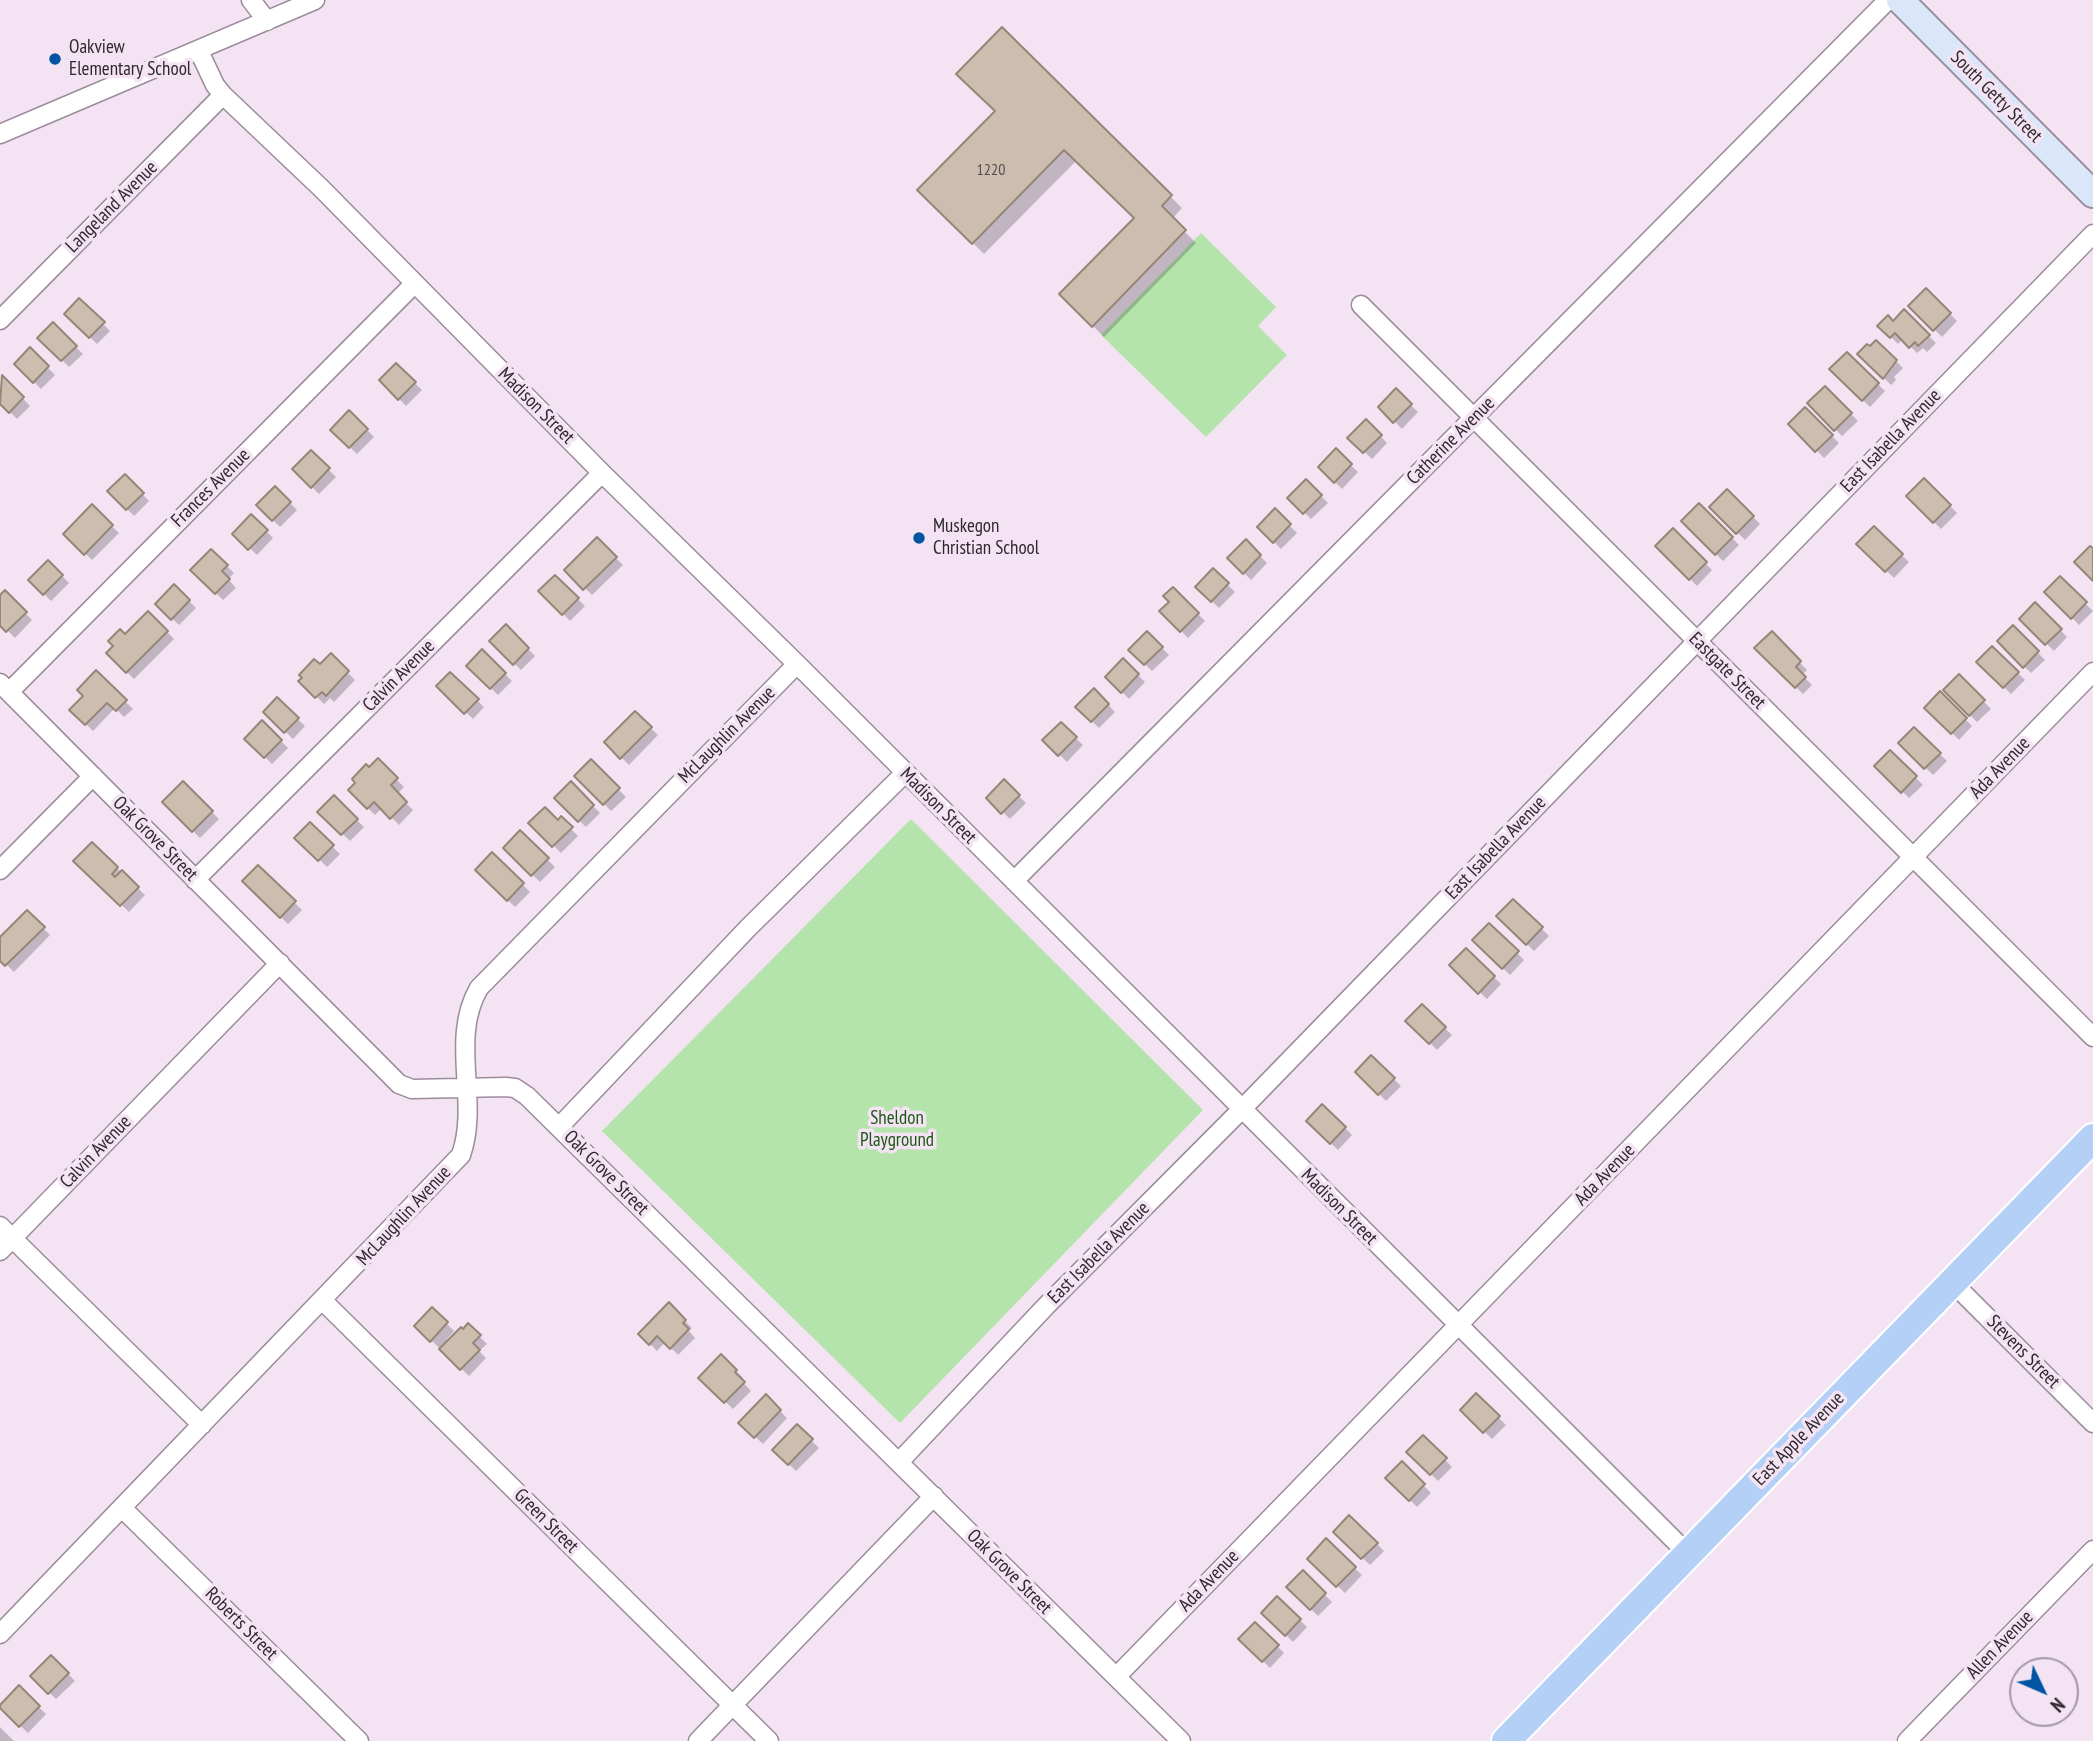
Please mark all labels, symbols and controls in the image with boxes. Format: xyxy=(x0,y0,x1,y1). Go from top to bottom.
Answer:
place label: Oakview Elementary School xyxy=(69,37,191,81)
street label: South Getty Street xyxy=(1945,46,2047,148)
marker: Oakview Elementary School xyxy=(47,51,63,67)
street label: Langeland Avenue xyxy=(61,156,163,258)
house number: 1220 xyxy=(977,160,1005,180)
street label: Madison Street xyxy=(493,363,579,449)
street label: East Isabella Avenue xyxy=(1836,385,1946,497)
street label: Catherine Avenue xyxy=(1402,392,1500,490)
street label: Frances Avenue xyxy=(167,444,255,532)
place label: Muskegon Christian School xyxy=(933,516,1039,560)
marker: Muskegon Christian School xyxy=(911,530,927,546)
street label: Eastgate Street xyxy=(1684,628,1770,714)
street label: Calvin Avenue xyxy=(358,635,440,717)
street label: McLaughlin Avenue xyxy=(674,682,780,788)
street label: Ada Avenue xyxy=(1965,732,2035,804)
street label: Madison Street xyxy=(895,763,981,849)
street label: Oak Grove Street xyxy=(108,792,202,886)
street label: East Isabella Avenue xyxy=(1441,792,1551,904)
park label: Sheldon Playground xyxy=(860,1108,934,1152)
street label: Calvin Avenue xyxy=(56,1111,136,1193)
street label: Oak Grove Street xyxy=(559,1126,653,1220)
street label: Ada Avenue xyxy=(1570,1139,1640,1211)
street label: McLaughlin Avenue xyxy=(352,1161,456,1271)
street label: Madison Street xyxy=(1296,1164,1382,1250)
street label: East Isabella Avenue xyxy=(1043,1197,1155,1309)
street label: Stevens Street xyxy=(1982,1311,2064,1393)
street label: East Apple Avenue xyxy=(1749,1387,1849,1491)
street label: Green Street xyxy=(509,1484,583,1558)
street label: Oak Grove Street xyxy=(962,1525,1056,1619)
street label: Ada Avenue xyxy=(1174,1545,1244,1617)
street label: Roberts Street xyxy=(200,1583,282,1665)
street label: Allen Avenue xyxy=(1962,1606,2038,1684)
north arrow xyxy=(2009,1657,2079,1727)
text: N xyxy=(2045,1693,2070,1717)

